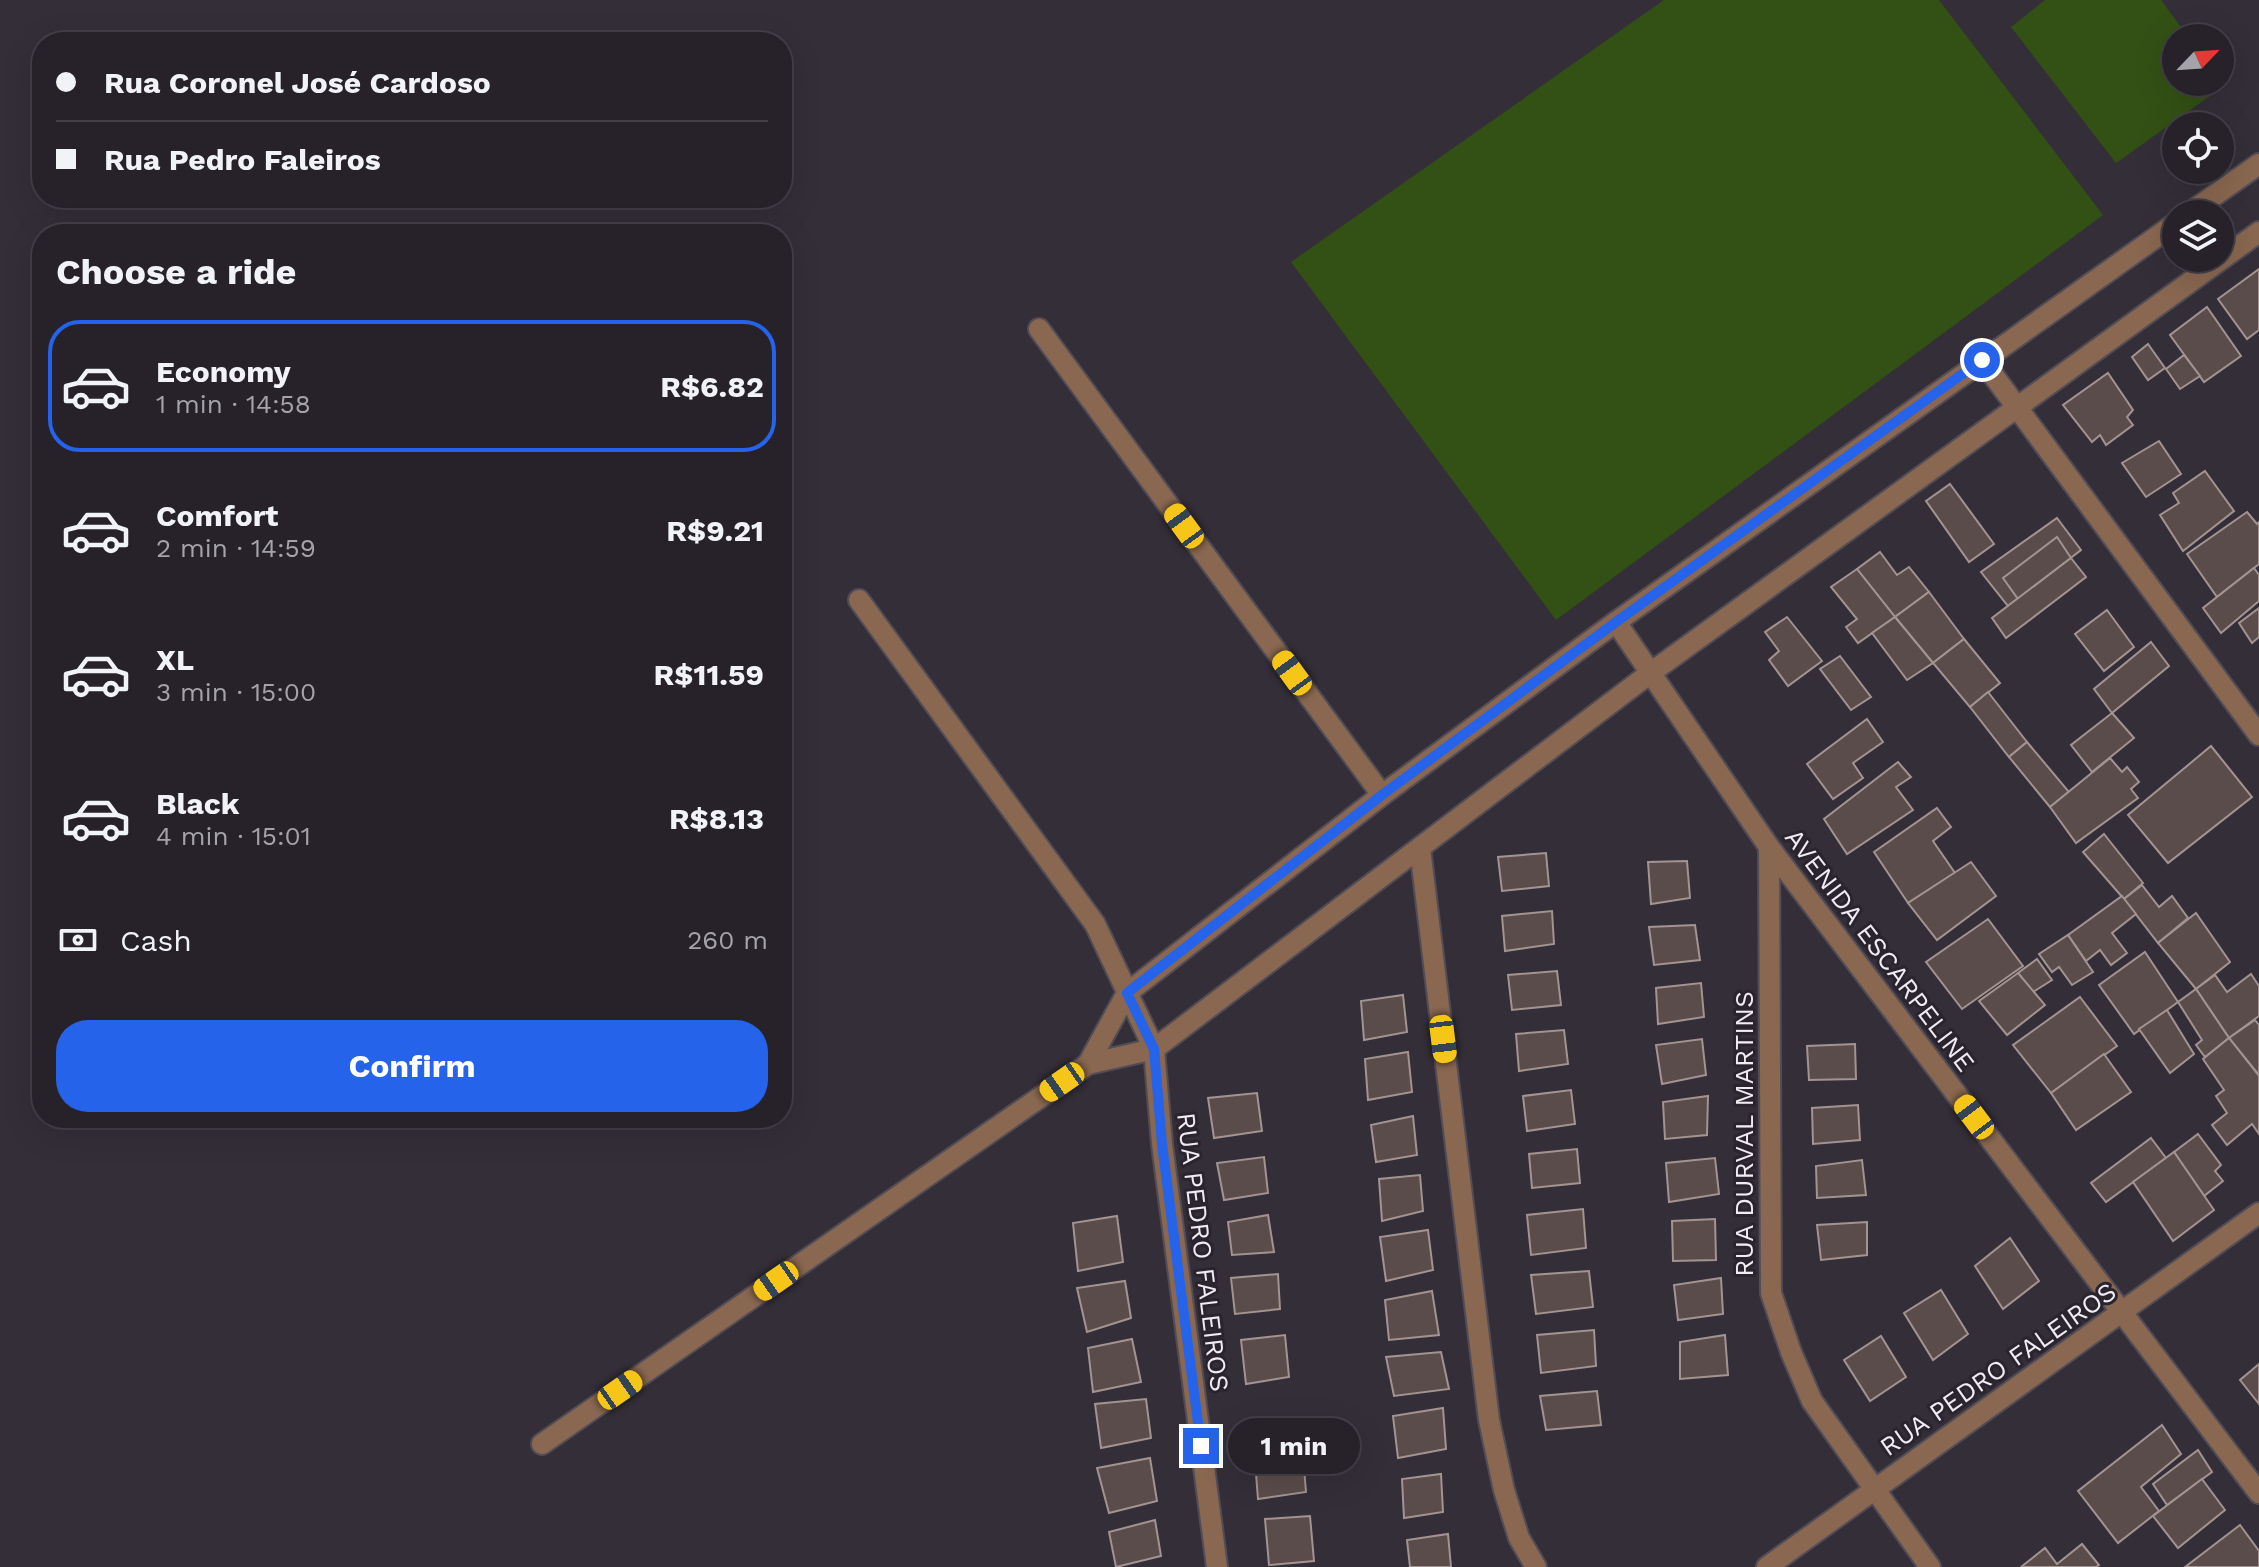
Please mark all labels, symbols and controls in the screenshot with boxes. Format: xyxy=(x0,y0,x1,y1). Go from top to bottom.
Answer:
north arrow xyxy=(2162,24,2234,96)
map controls xyxy=(2162,24,2234,272)
text: Rua Coronel José Cardoso xyxy=(104,65,491,100)
button: locate xyxy=(2162,112,2234,184)
text: Rua Pedro Faleiros xyxy=(104,142,381,177)
button: layers xyxy=(2162,200,2234,272)
text: Choose a ride xyxy=(56,251,296,293)
route start xyxy=(1964,342,2000,378)
icon: car xyxy=(60,350,132,422)
text: Economy xyxy=(156,354,291,389)
text: R$6.82 xyxy=(660,369,764,404)
text: 1 min · 14:58 xyxy=(156,389,311,419)
icon: car xyxy=(60,494,132,566)
text: Comfort xyxy=(156,498,278,533)
car xyxy=(1160,500,1208,552)
text: R$9.21 xyxy=(666,513,764,548)
text: 2 min · 14:59 xyxy=(156,533,316,563)
icon: car xyxy=(60,638,132,710)
text: XL xyxy=(156,642,194,677)
car xyxy=(1268,647,1316,699)
text: R$11.59 xyxy=(654,657,764,692)
text: 3 min · 15:00 xyxy=(156,677,316,707)
icon: car xyxy=(60,782,132,854)
text: Black xyxy=(156,786,240,821)
text: R$8.13 xyxy=(669,801,764,836)
text: 4 min · 15:01 xyxy=(156,821,311,851)
street label: AVENIDA ESCARPELINE xyxy=(1779,823,1981,1077)
icon: cash xyxy=(56,918,100,962)
text: Cash xyxy=(120,923,192,958)
text: 260 m xyxy=(687,925,768,955)
street label: RUA DURVAL MARTINS xyxy=(1729,991,1759,1277)
car xyxy=(1428,1014,1458,1064)
button: Confirm xyxy=(56,1020,768,1112)
car xyxy=(1035,1058,1089,1106)
car xyxy=(1950,1091,1998,1143)
street label: RUA PEDRO FALEIROS xyxy=(1171,1111,1235,1393)
car xyxy=(749,1257,803,1305)
street label: RUA PEDRO FALEIROS xyxy=(1874,1276,2122,1462)
car xyxy=(593,1366,647,1414)
callout: 1 min xyxy=(1229,1418,1361,1474)
route end xyxy=(1183,1428,1219,1464)
text: 1 min xyxy=(1261,1431,1327,1461)

